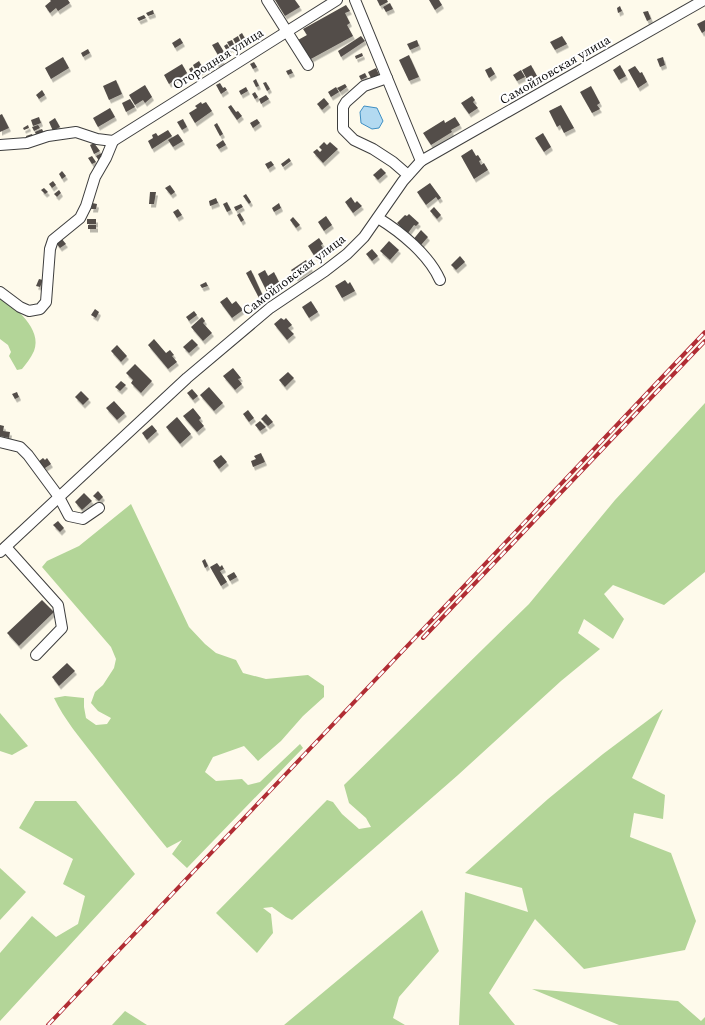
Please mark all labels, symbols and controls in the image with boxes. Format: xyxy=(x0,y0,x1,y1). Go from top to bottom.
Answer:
street label: Огородная улица xyxy=(169,23,268,95)
street label: Самойловская улица xyxy=(496,30,615,110)
street label: Самойловская улица xyxy=(238,229,351,321)

